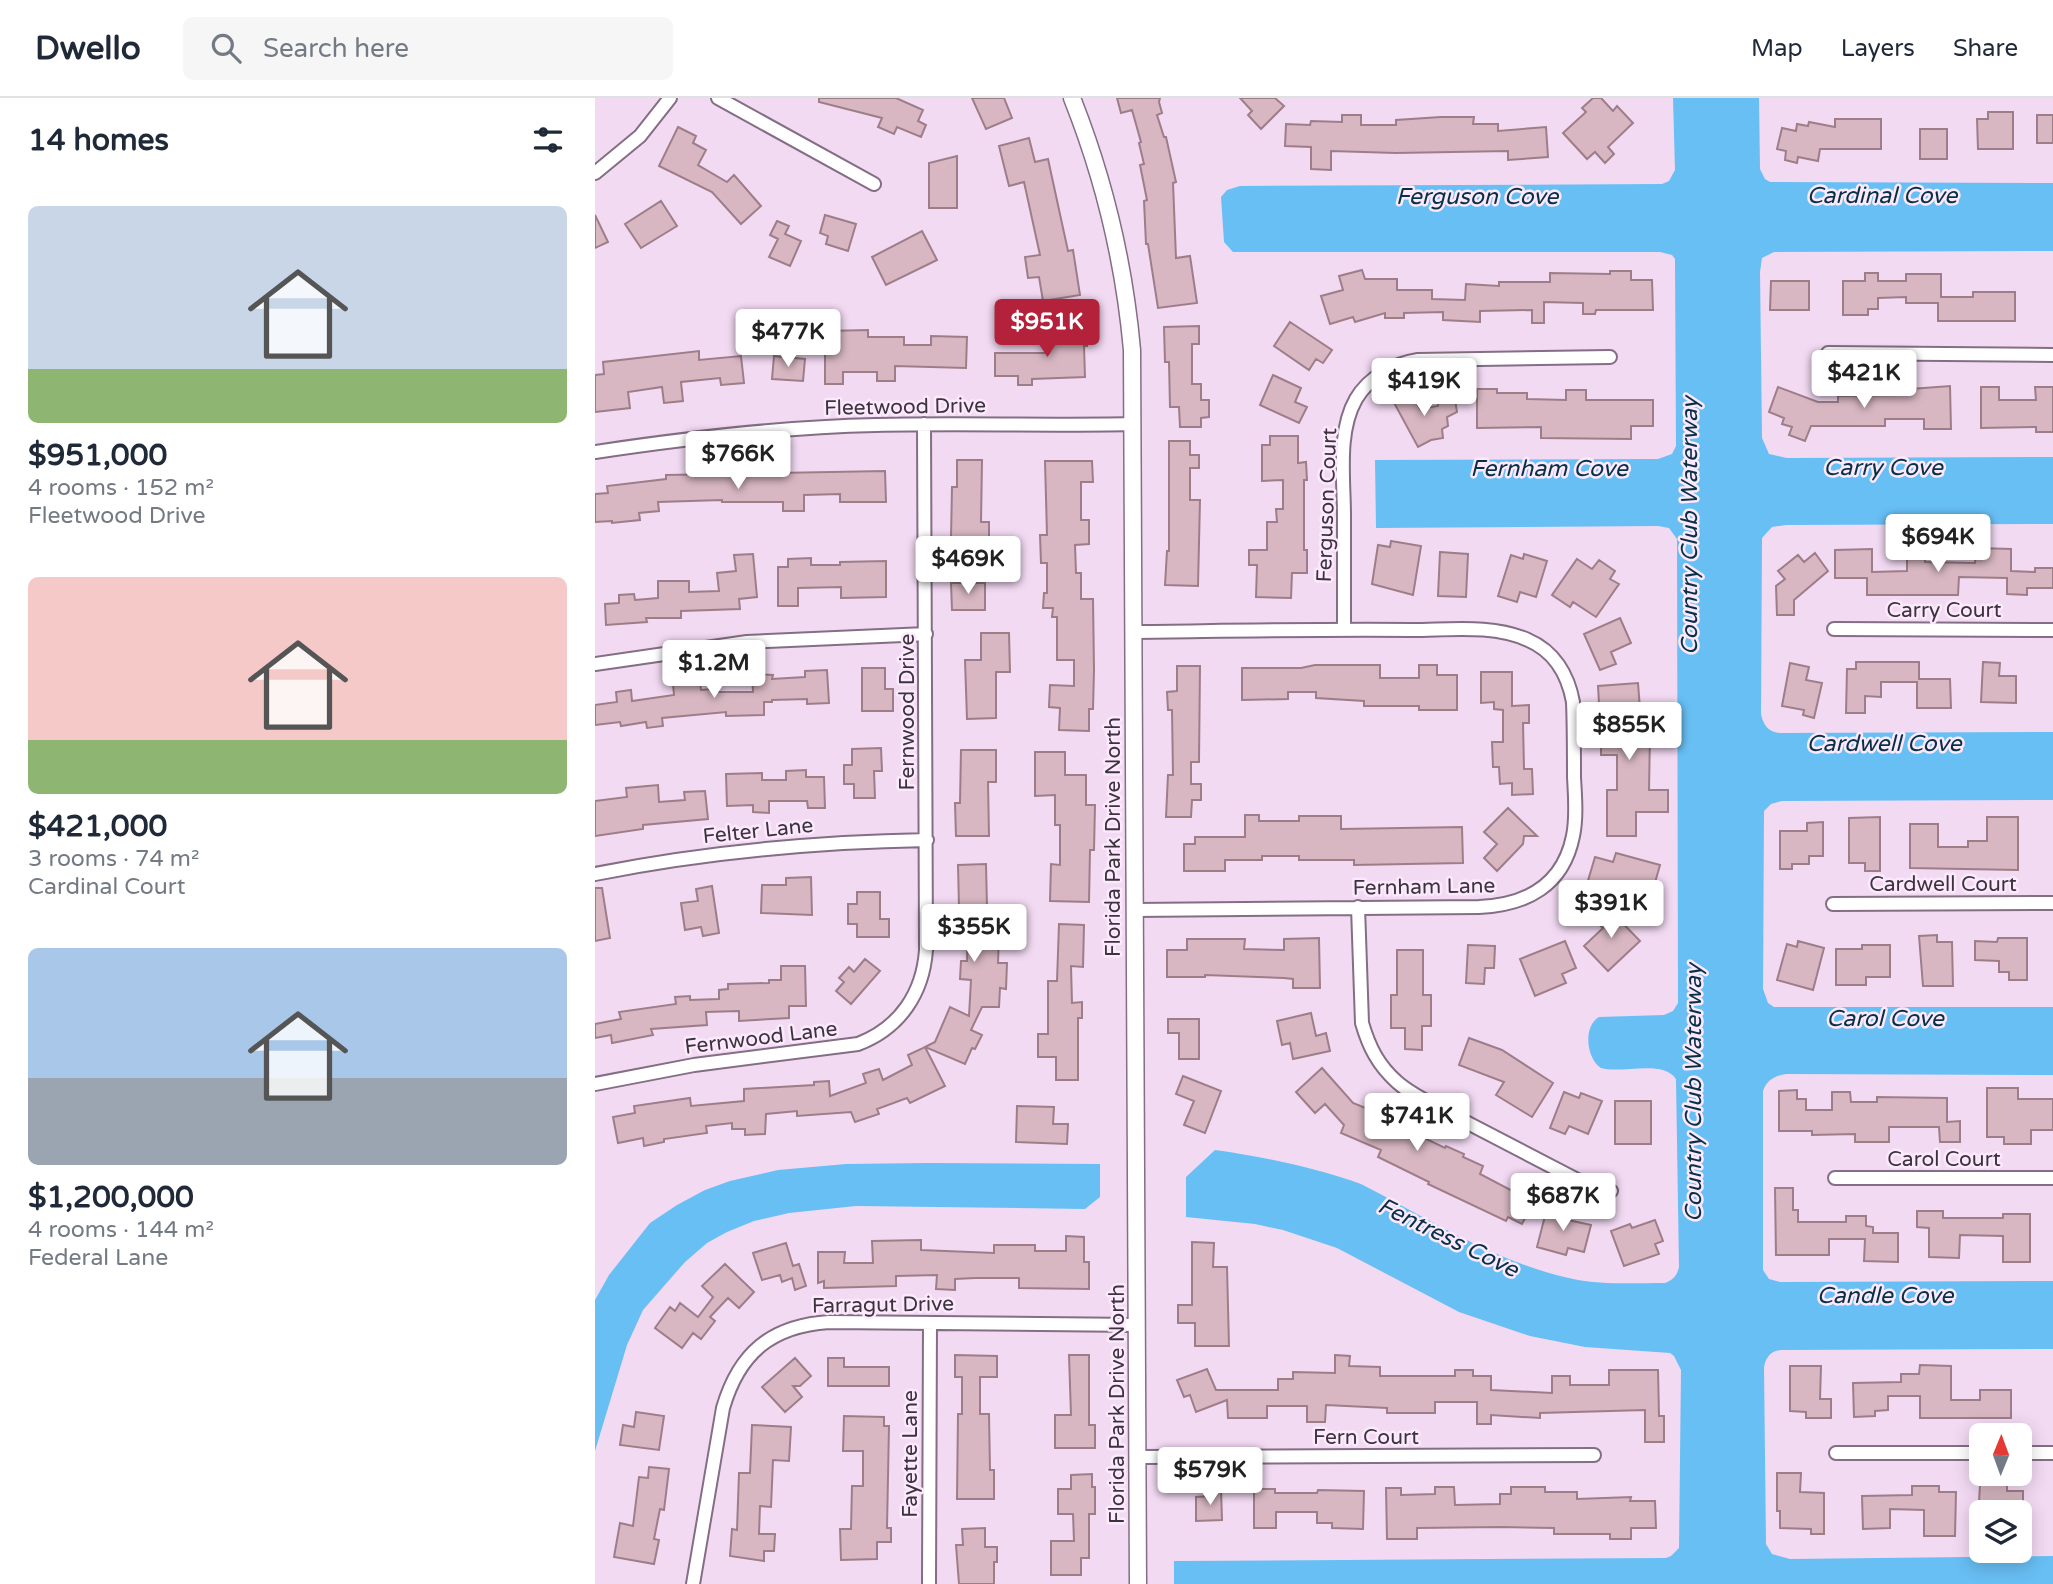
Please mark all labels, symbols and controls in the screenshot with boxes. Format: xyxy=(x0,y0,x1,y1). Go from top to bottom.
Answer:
search box xyxy=(183,17,673,80)
text: Dwello xyxy=(35,29,141,68)
icon: search xyxy=(207,29,245,67)
text: Search here xyxy=(263,33,409,64)
text: Map xyxy=(1751,34,1803,63)
text: Layers xyxy=(1841,34,1915,63)
text: Share xyxy=(1953,34,2018,63)
icon: filters xyxy=(529,121,567,159)
text: 14 homes xyxy=(28,122,169,159)
water label: Cardinal Cove xyxy=(1807,182,1959,210)
water label: Ferguson Cove xyxy=(1396,183,1560,211)
icon: home xyxy=(235,251,361,377)
pin: $951K xyxy=(998,300,1096,359)
text: $951K xyxy=(1011,308,1083,336)
pin: $477K xyxy=(739,310,837,369)
text: $477K xyxy=(752,318,824,346)
pin: $421K xyxy=(1815,350,1913,410)
pin: $419K xyxy=(1375,358,1473,418)
text: $421K xyxy=(1828,359,1900,387)
text: $419K xyxy=(1388,367,1460,395)
street label: Fleetwood Drive xyxy=(824,393,986,421)
water label: Country Club Waterway xyxy=(1676,394,1704,655)
street label: Ferguson Court xyxy=(1312,427,1342,583)
pin: $766K xyxy=(689,432,787,491)
text: $951,000 xyxy=(28,437,167,474)
text: $766K xyxy=(702,440,774,468)
water label: Carry Cove xyxy=(1823,454,1945,482)
water label: Fernham Cove xyxy=(1470,455,1630,483)
text: 4 rooms · 152 m² xyxy=(28,474,214,502)
text: Fleetwood Drive xyxy=(28,502,205,530)
pin: $694K xyxy=(1889,514,1987,574)
text: $694K xyxy=(1902,523,1974,551)
pin: $469K xyxy=(919,536,1017,596)
text: $469K xyxy=(932,545,1004,573)
street label: Carry Court xyxy=(1886,598,2002,623)
icon: home xyxy=(235,622,361,748)
street label: Fernwood Drive xyxy=(895,633,920,790)
pin: $1.2M xyxy=(665,640,763,700)
text: $1.2M xyxy=(678,649,750,677)
pin: $855K xyxy=(1580,702,1678,762)
text: $855K xyxy=(1593,711,1665,739)
street label: Florida Park Drive North xyxy=(1101,717,1126,957)
water label: Cardwell Cove xyxy=(1807,730,1963,758)
text: $421,000 xyxy=(28,808,167,845)
street label: Felter Lane xyxy=(702,813,815,849)
text: 3 rooms · 74 m² xyxy=(28,845,199,873)
street label: Cardwell Court xyxy=(1869,872,2017,897)
text: Cardinal Court xyxy=(28,873,185,901)
street label: Fernham Lane xyxy=(1353,873,1496,901)
pin: $391K xyxy=(1562,880,1660,940)
text: $391K xyxy=(1575,889,1647,917)
pin: $355K xyxy=(925,904,1023,964)
text: $355K xyxy=(938,913,1010,941)
water label: Country Club Waterway xyxy=(1680,961,1708,1222)
icon: home xyxy=(235,993,361,1119)
water label: Carol Cove xyxy=(1826,1005,1946,1033)
street label: Fernwood Lane xyxy=(683,1016,839,1060)
pin: $741K xyxy=(1368,1094,1466,1153)
text: $741K xyxy=(1381,1102,1453,1130)
street label: Carol Court xyxy=(1887,1147,2001,1172)
pin: $687K xyxy=(1514,1174,1612,1233)
text: $1,200,000 xyxy=(28,1179,194,1216)
text: $687K xyxy=(1527,1182,1599,1210)
water label: Fentress Cove xyxy=(1373,1192,1525,1285)
text: 4 rooms · 144 m² xyxy=(28,1216,214,1244)
text: Federal Lane xyxy=(28,1244,168,1272)
water label: Candle Cove xyxy=(1817,1282,1955,1310)
street label: Florida Park Drive North xyxy=(1105,1284,1130,1524)
street label: Farragut Drive xyxy=(812,1291,954,1319)
street label: Fayette Lane xyxy=(898,1390,923,1518)
north arrow xyxy=(1969,1423,2032,1486)
map controls xyxy=(1969,1423,2032,1563)
street label: Fern Court xyxy=(1313,1425,1419,1450)
pin: $579K xyxy=(1161,1448,1259,1507)
text: $579K xyxy=(1174,1456,1246,1484)
button: layers xyxy=(1969,1500,2032,1563)

